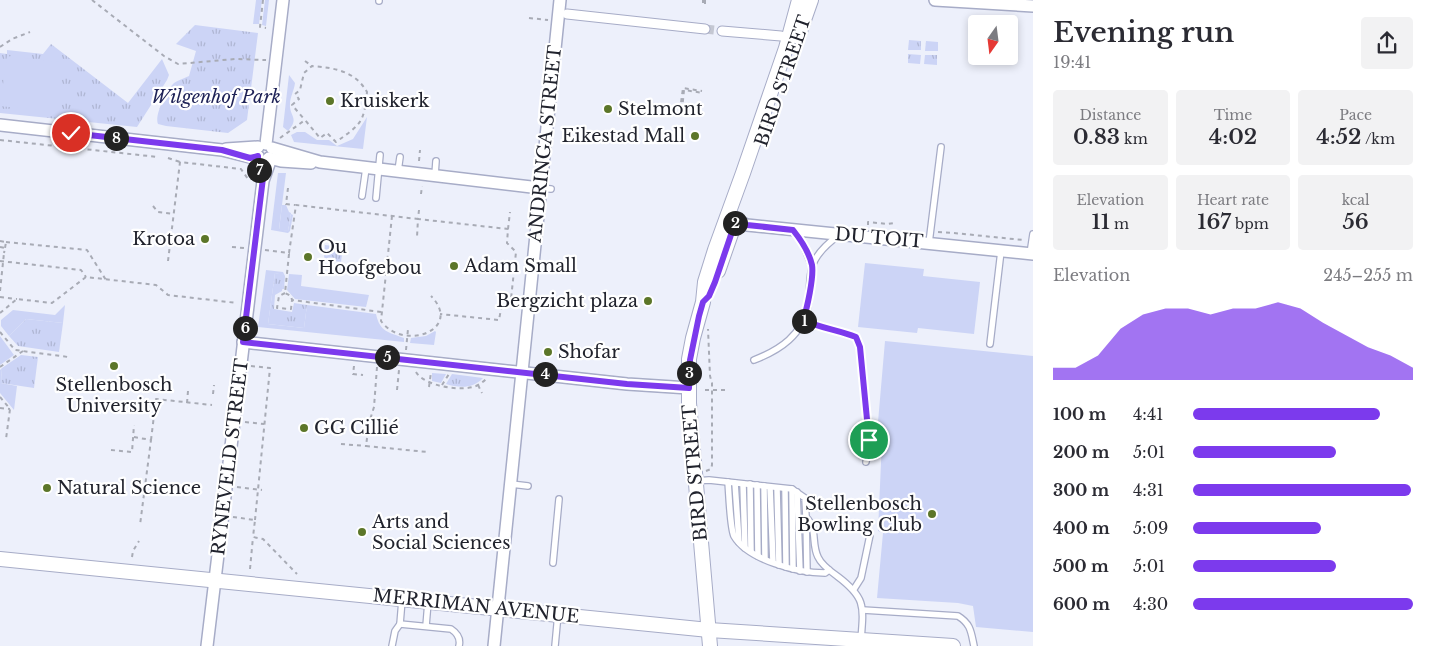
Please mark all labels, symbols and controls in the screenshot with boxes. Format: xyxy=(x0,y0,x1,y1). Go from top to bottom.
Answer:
street label: BIRD STREET xyxy=(750,12,816,149)
north arrow xyxy=(968,15,1018,65)
map controls xyxy=(968,15,1018,65)
text: Evening run xyxy=(1053,15,1234,50)
button: share xyxy=(1361,17,1413,69)
street label: ANDRINGA STREET xyxy=(524,44,566,245)
text: 19:41 xyxy=(1053,52,1091,72)
park label: Wilgenhof Park xyxy=(151,86,281,108)
place label: Kruiskerk xyxy=(340,90,429,112)
marker: Kruiskerk xyxy=(324,95,336,107)
place label: Stelmont xyxy=(618,98,703,120)
marker: Stelmont xyxy=(602,103,614,115)
text: Distance xyxy=(1079,106,1141,124)
text: Time xyxy=(1214,106,1252,124)
text: Pace xyxy=(1339,106,1372,124)
pin xyxy=(50,112,92,154)
icon: check xyxy=(57,119,85,147)
text: 0.83 xyxy=(1073,124,1120,150)
text: 4:02 xyxy=(1209,124,1257,150)
text: 4:52 xyxy=(1316,124,1361,150)
place label: Eikestad Mall xyxy=(562,125,685,147)
pin: 8 xyxy=(104,126,128,150)
text: 8 xyxy=(112,129,121,147)
marker: Eikestad Mall xyxy=(689,130,701,142)
text: km xyxy=(1120,130,1148,148)
text: /km xyxy=(1361,130,1395,148)
pin: 7 xyxy=(246,158,272,182)
text: 7 xyxy=(256,161,263,179)
text: Elevation xyxy=(1077,191,1144,209)
text: Heart rate xyxy=(1197,191,1269,209)
text: kcal xyxy=(1342,191,1370,209)
text: 11 xyxy=(1092,209,1110,235)
text: 167 xyxy=(1197,209,1231,235)
text: 56 xyxy=(1343,209,1369,235)
pin: 2 xyxy=(722,210,748,236)
text: 2 xyxy=(731,214,740,232)
text: m xyxy=(1110,215,1129,233)
text: bpm xyxy=(1231,215,1269,233)
street label: DU TOIT xyxy=(834,223,925,253)
place label: Krotoa xyxy=(132,228,195,250)
marker: Krotoa xyxy=(199,233,211,245)
place label: Ou Hoofgebou xyxy=(318,236,422,279)
marker: Ou Hoofgebou xyxy=(302,251,314,263)
place label: Adam Small xyxy=(463,255,577,277)
marker: Adam Small xyxy=(448,260,460,272)
text: Elevation xyxy=(1053,265,1130,285)
text: 245–255 m xyxy=(1323,265,1413,285)
place label: Bergzicht plaza xyxy=(496,290,638,312)
marker: Bergzicht plaza xyxy=(642,295,654,307)
pin: 1 xyxy=(792,308,816,334)
text: 1 xyxy=(801,312,808,330)
pin: 6 xyxy=(232,316,258,340)
text: 6 xyxy=(241,319,250,337)
place label: Shofar xyxy=(558,341,620,363)
pin: 5 xyxy=(374,344,400,370)
marker: Shofar xyxy=(542,346,554,358)
text: 5 xyxy=(383,348,392,366)
street label: RYNEVELD STREET xyxy=(207,357,253,557)
marker: Stellenbosch University xyxy=(108,360,120,372)
pin: 3 xyxy=(676,360,702,386)
pin: 4 xyxy=(532,362,558,386)
text: 3 xyxy=(685,364,694,382)
text: 4 xyxy=(541,365,550,383)
place label: Stellenbosch University xyxy=(56,374,172,417)
street label: BIRD STREET xyxy=(678,403,712,542)
text: 100 m xyxy=(1053,404,1106,424)
text: 4:41 xyxy=(1133,404,1163,424)
place label: GG Cillié xyxy=(314,417,399,439)
pin xyxy=(848,419,890,461)
marker: GG Cillié xyxy=(298,422,310,434)
icon: arrive xyxy=(855,426,883,454)
text: 200 m xyxy=(1053,442,1110,462)
text: 5:01 xyxy=(1133,442,1165,462)
place label: Natural Science xyxy=(57,477,201,499)
text: 300 m xyxy=(1053,480,1109,500)
text: 4:31 xyxy=(1133,480,1164,500)
marker: Natural Science xyxy=(41,482,53,494)
place label: Stellenbosch Bowling Club xyxy=(797,493,922,536)
marker: Stellenbosch Bowling Club xyxy=(926,508,938,520)
place label: Arts and Social Sciences xyxy=(371,511,510,554)
text: 400 m xyxy=(1053,518,1110,538)
text: 5:09 xyxy=(1133,518,1168,538)
marker: Arts and Social Sciences xyxy=(356,526,368,538)
text: 500 m xyxy=(1053,556,1109,576)
text: 5:01 xyxy=(1133,556,1165,576)
street label: MERRIMAN AVENUE xyxy=(372,584,580,628)
text: 600 m xyxy=(1053,594,1110,614)
text: 4:30 xyxy=(1133,594,1168,614)

